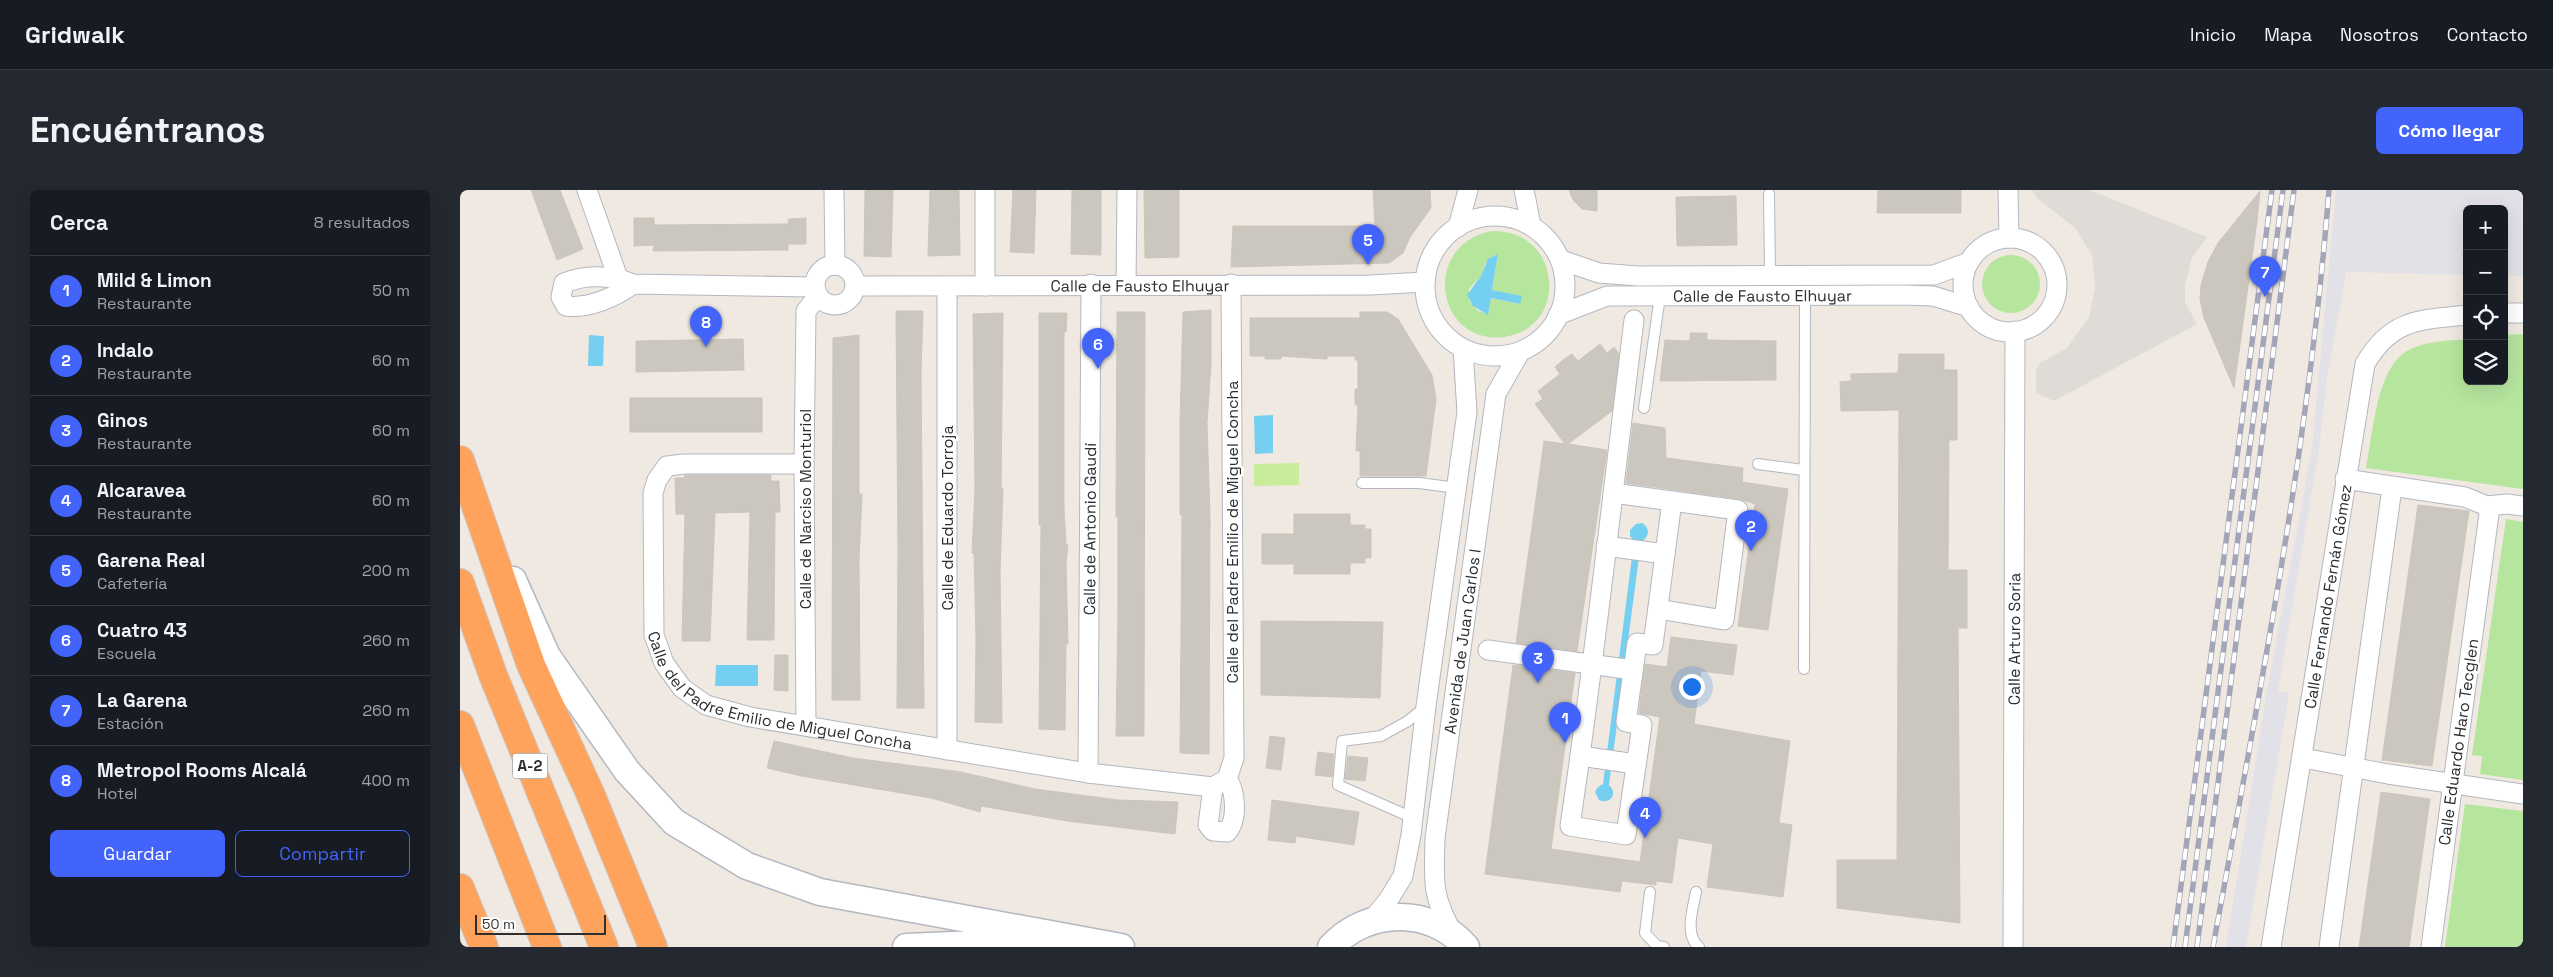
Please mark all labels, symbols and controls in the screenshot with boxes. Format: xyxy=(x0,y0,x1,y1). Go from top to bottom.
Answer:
text: Gridwalk xyxy=(25,19,125,50)
text: Inicio xyxy=(2190,23,2236,46)
text: Mapa xyxy=(2264,23,2312,46)
text: Nosotros xyxy=(2340,23,2419,46)
text: Contacto xyxy=(2447,23,2528,46)
button: Cómo llegar xyxy=(2376,107,2523,154)
text: Encuéntranos xyxy=(30,108,265,152)
map controls xyxy=(2463,205,2508,385)
button: + xyxy=(2463,205,2508,250)
text: Cerca xyxy=(50,209,108,236)
text: 8 resultados xyxy=(314,212,410,233)
pin: 5 xyxy=(1352,224,1384,265)
button: − xyxy=(2463,250,2508,295)
pin: 7 xyxy=(2249,256,2281,297)
text: Mild & Limon xyxy=(97,268,212,293)
street label: Calle de Fausto Elhuyar xyxy=(1050,275,1230,297)
text: 1 xyxy=(62,280,70,301)
text: 50 m xyxy=(372,280,410,301)
street label: Calle de Fausto Elhuyar xyxy=(1673,285,1852,307)
text: Restaurante xyxy=(97,293,192,314)
button: locate xyxy=(2463,295,2508,340)
pin: 8 xyxy=(690,306,722,347)
pin: 6 xyxy=(1082,328,1114,369)
text: Indalo xyxy=(97,338,154,363)
button: layers xyxy=(2463,340,2508,385)
text: 2 xyxy=(61,350,71,371)
text: 60 m xyxy=(372,350,410,371)
text: Restaurante xyxy=(97,363,192,384)
street label: Calle del Padre Emilio de Miguel Concha xyxy=(1222,380,1243,684)
text: Ginos xyxy=(97,408,148,433)
street label: Calle de Narciso Monturiol xyxy=(795,409,816,609)
text: 3 xyxy=(61,420,71,441)
text: 60 m xyxy=(372,420,410,441)
street label: Calle de Eduardo Torroja xyxy=(937,425,958,611)
text: Restaurante xyxy=(97,433,192,454)
street label: Calle de Antonio Gaudí xyxy=(1079,443,1101,615)
text: Alcaravea xyxy=(97,478,186,503)
street label: Calle Fernando Fernán Gómez xyxy=(2300,483,2356,710)
text: 4 xyxy=(61,490,71,511)
text: 60 m xyxy=(372,490,410,511)
text: Restaurante xyxy=(97,503,192,524)
pin: 2 xyxy=(1735,510,1767,551)
text: Garena Real xyxy=(97,548,205,573)
street label: Avenida de Juan Carlos I xyxy=(1439,548,1486,735)
text: 5 xyxy=(61,560,71,581)
text: 200 m xyxy=(362,560,410,581)
text: Cafetería xyxy=(97,573,168,594)
street label: Calle Arturo Soria xyxy=(2004,573,2025,705)
text: Cuatro 43 xyxy=(97,618,187,643)
street label: Calle del Padre Emilio de Miguel Concha xyxy=(642,628,914,755)
text: 6 xyxy=(61,630,71,651)
text: 260 m xyxy=(362,630,410,651)
street label: Calle Eduardo Haro Tecglen xyxy=(2434,637,2483,847)
pin: 3 xyxy=(1522,642,1554,683)
text: Escuela xyxy=(97,643,156,664)
your location xyxy=(1679,674,1705,700)
text: La Garena xyxy=(97,688,188,713)
text: 7 xyxy=(62,700,70,721)
text: 260 m xyxy=(362,700,410,721)
pin: 1 xyxy=(1549,702,1581,743)
text: Estación xyxy=(97,713,164,734)
road number: A-2 xyxy=(512,754,548,778)
text: Metropol Rooms Alcalá xyxy=(97,758,307,783)
text: 8 xyxy=(61,770,71,791)
text: 400 m xyxy=(362,770,410,791)
text: Hotel xyxy=(97,783,138,804)
pin: 4 xyxy=(1629,797,1661,838)
button: Guardar xyxy=(50,830,225,877)
button: Compartir xyxy=(235,830,410,877)
scale bar xyxy=(475,912,606,935)
text: 50 m xyxy=(482,915,515,933)

